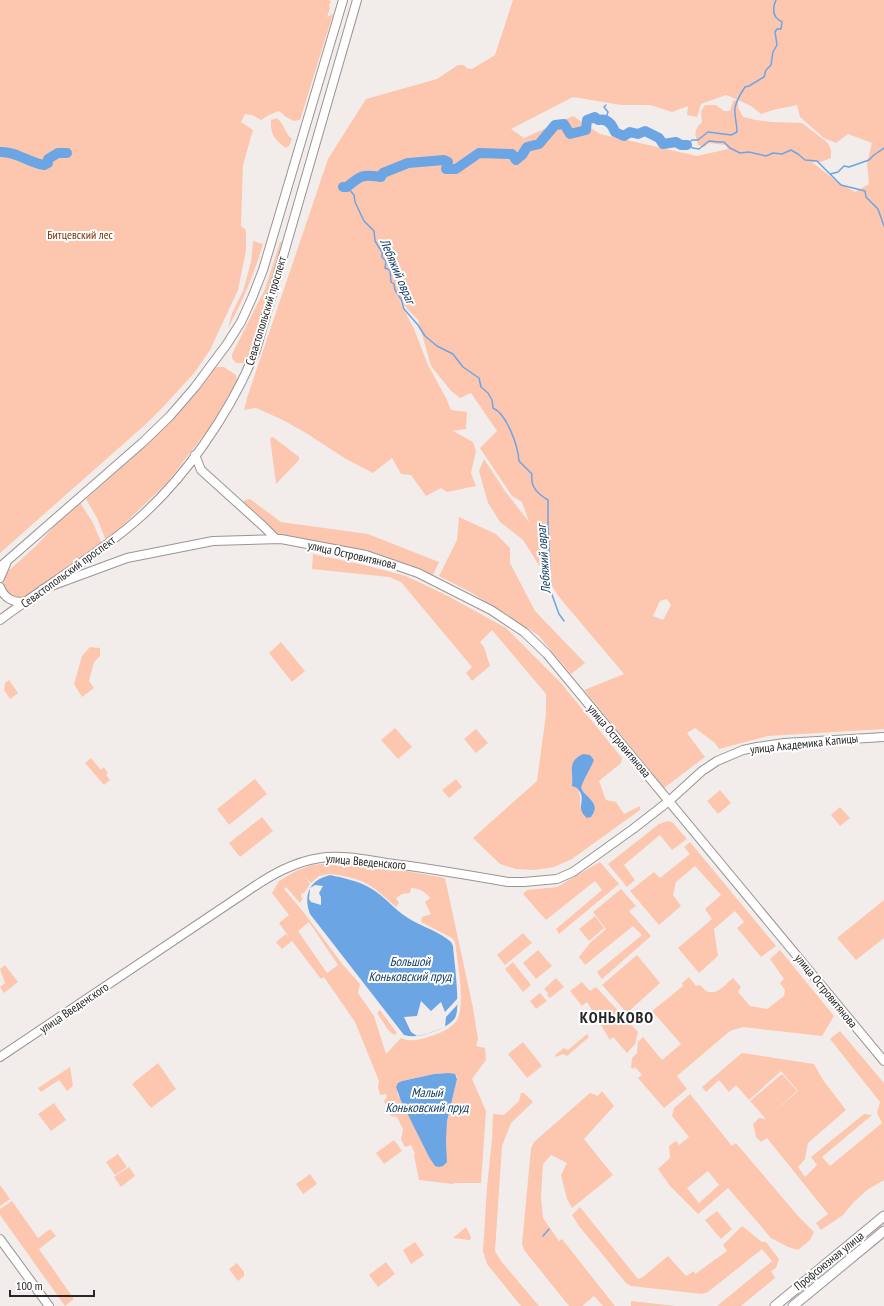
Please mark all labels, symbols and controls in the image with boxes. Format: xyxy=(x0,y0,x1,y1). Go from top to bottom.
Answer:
park label: Битцевский лес xyxy=(47,227,114,242)
water label: Лебяжий овраг xyxy=(376,235,420,308)
street label: Севастопольский проспект xyxy=(242,255,289,367)
water label: Лебяжий овраг xyxy=(532,522,554,595)
street label: Севастопольский проспект xyxy=(18,532,118,611)
street label: улица Островитянова xyxy=(306,537,398,572)
street label: улица Островитянова xyxy=(584,701,654,780)
street label: улица Академика Капицы xyxy=(749,730,859,757)
street label: улица Введенского xyxy=(325,851,407,872)
street label: улица Островитянова xyxy=(792,951,861,1031)
water label: Большой Коньковский пруд xyxy=(368,953,453,985)
street label: улица Введенского xyxy=(36,979,111,1036)
district label: КОНЬКОВО xyxy=(580,1007,654,1027)
water label: Малый Коньковский пруд xyxy=(385,1084,470,1116)
street label: Профсоюзная улица xyxy=(791,1228,867,1293)
scale bar xyxy=(10,1272,94,1298)
text: 100 m xyxy=(16,1278,43,1293)

